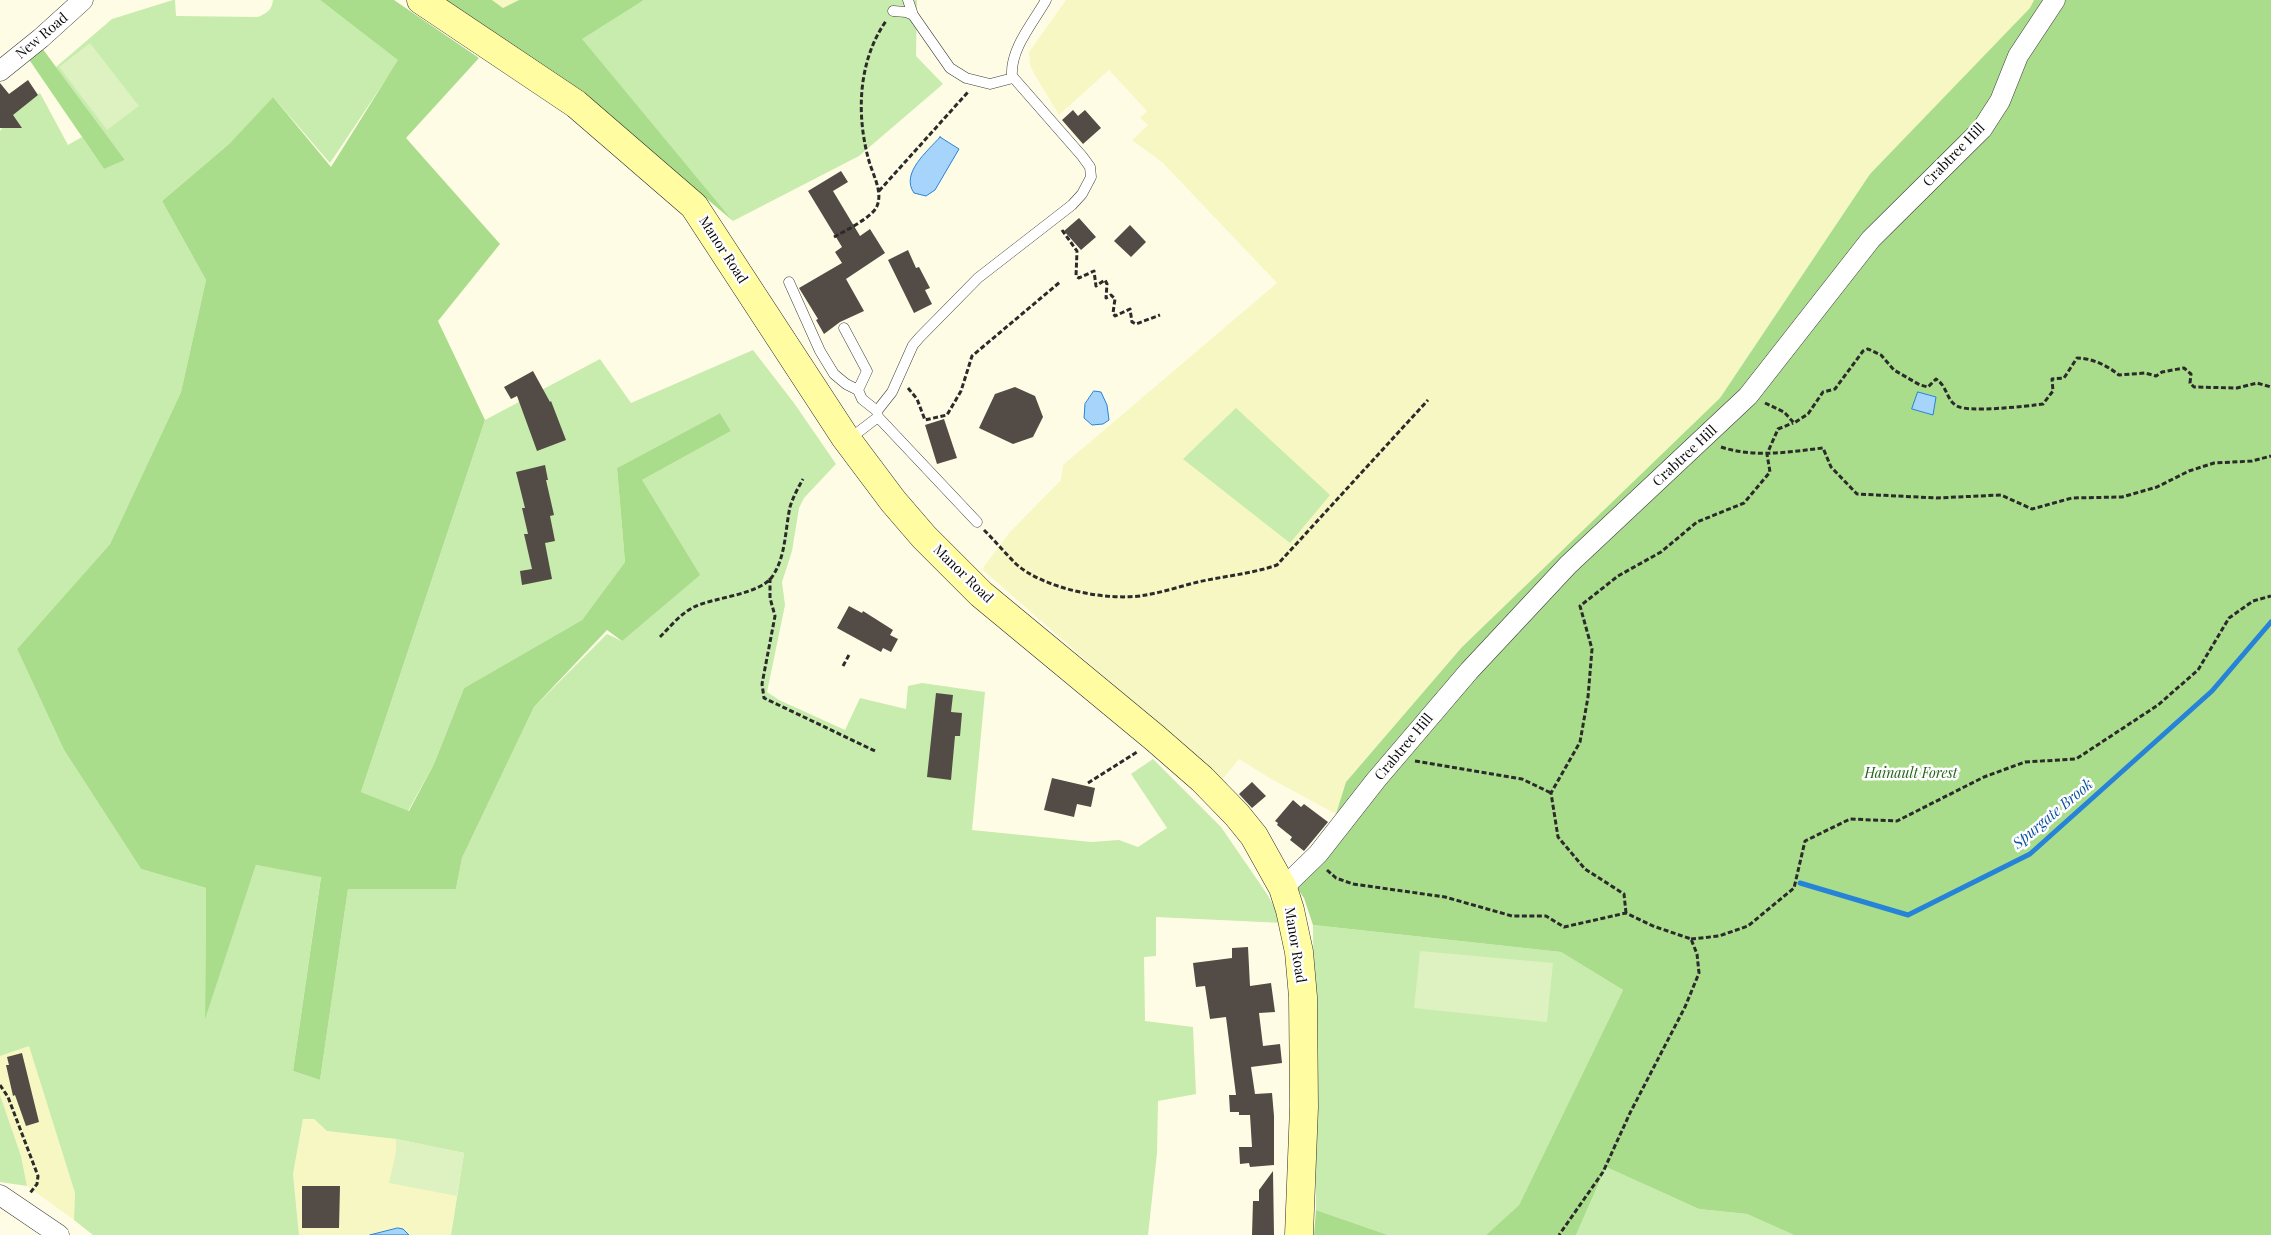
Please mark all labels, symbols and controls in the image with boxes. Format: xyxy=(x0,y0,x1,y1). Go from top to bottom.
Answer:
street label: New Road xyxy=(13,9,71,63)
street label: Crabtree Hill xyxy=(1919,120,1989,190)
street label: Manor Road xyxy=(695,213,751,287)
street label: Crabtree Hill xyxy=(1649,422,1721,490)
street label: Manor Road xyxy=(930,541,996,607)
street label: Crabtree Hill xyxy=(1371,710,1437,784)
park label: Hainault Forest xyxy=(1864,766,1958,782)
water label: Spurgate Brook xyxy=(2009,775,2097,853)
street label: Manor Road xyxy=(1281,906,1309,984)

